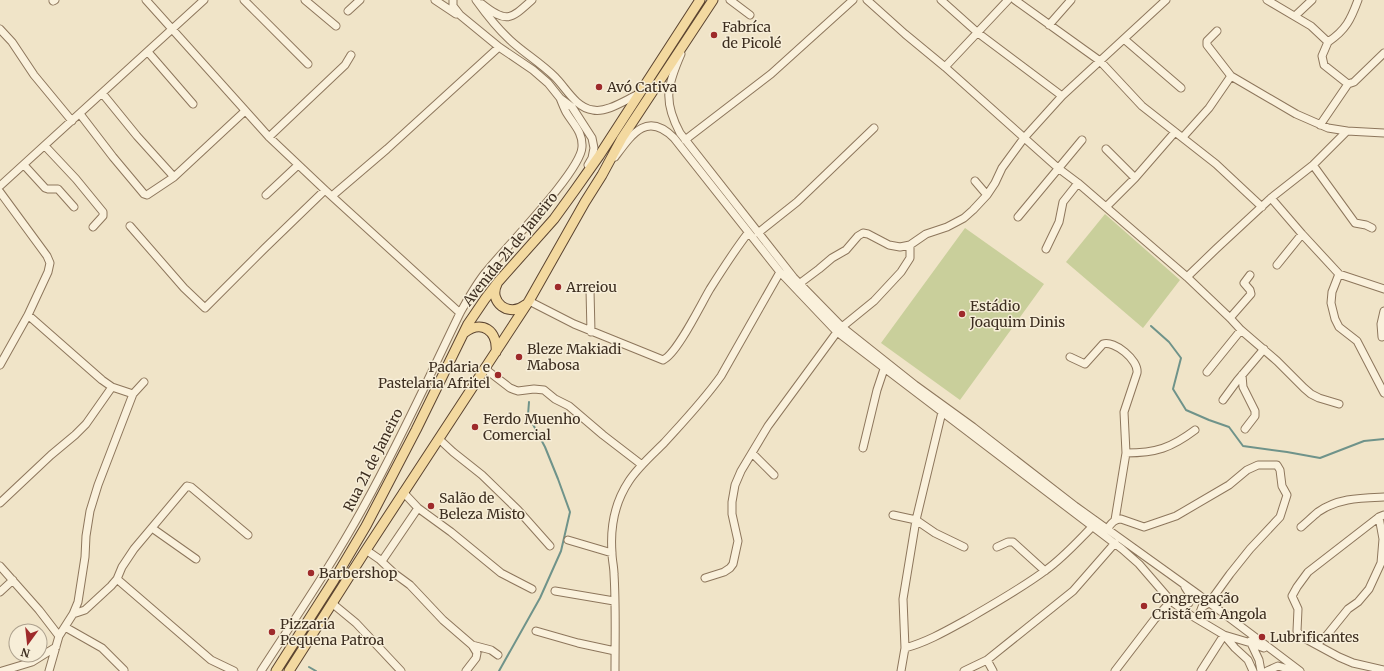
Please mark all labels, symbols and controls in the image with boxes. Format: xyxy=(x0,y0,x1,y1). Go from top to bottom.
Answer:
place label: Fabríca de Picolé xyxy=(722,18,781,52)
marker: Fabríca de Picolé xyxy=(709,30,719,40)
place label: Avó Cativa xyxy=(606,78,678,96)
marker: Avó Cativa xyxy=(594,82,604,92)
street label: Avenida 21 de Janeiro xyxy=(458,188,561,310)
place label: Arreiou xyxy=(565,278,617,296)
marker: Arreiou xyxy=(553,282,563,292)
place label: Estádio Joaquim Dinis xyxy=(969,297,1065,331)
marker: Estádio Joaquim Dinis xyxy=(957,309,967,319)
place label: Bleze Makiadi Mabosa xyxy=(527,340,622,374)
marker: Bleze Makiadi Mabosa xyxy=(514,352,524,362)
place label: Padaria e Pastelaria Afritel xyxy=(378,358,491,392)
marker: Padaria e Pastelaria Afritel xyxy=(493,370,503,380)
street label: Rua 21 de Janeiro xyxy=(339,405,407,515)
place label: Ferdo Muenho Comercial xyxy=(483,410,580,444)
marker: Ferdo Muenho Comercial xyxy=(470,422,480,432)
place label: Salão de Beleza Misto xyxy=(439,489,525,523)
marker: Salão de Beleza Misto xyxy=(426,501,436,511)
place label: Barbershop xyxy=(319,564,398,582)
marker: Barbershop xyxy=(306,568,316,578)
place label: Congregação Cristã em Angola xyxy=(1152,589,1267,623)
marker: Congregação Cristã em Angola xyxy=(1139,601,1149,611)
place label: Pizzaria Pequena Patroa xyxy=(280,615,385,649)
north arrow xyxy=(8,623,48,663)
marker: Pizzaria Pequena Patroa xyxy=(267,627,277,637)
place label: Lubrificantes xyxy=(1270,628,1359,646)
marker: Lubrificantes xyxy=(1257,632,1267,642)
text: N xyxy=(19,645,31,661)

